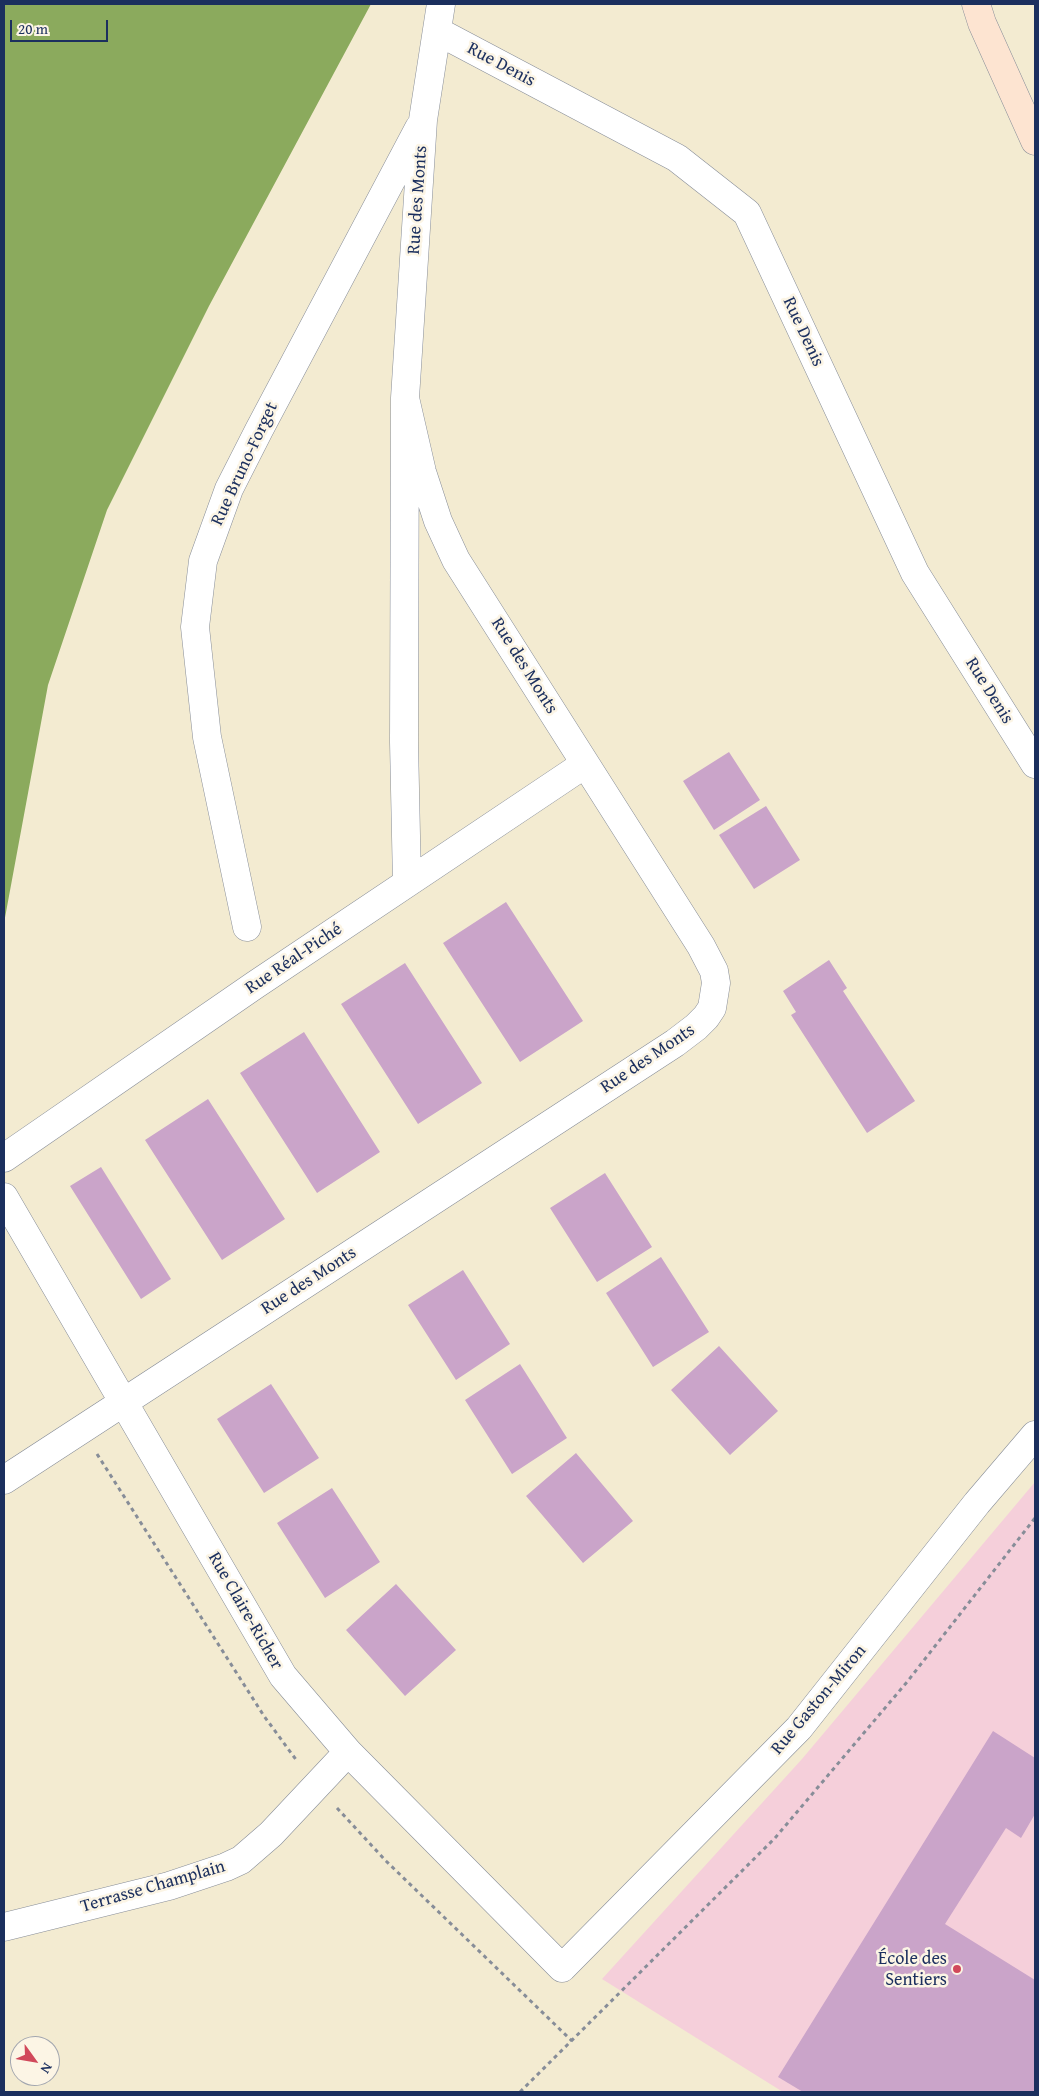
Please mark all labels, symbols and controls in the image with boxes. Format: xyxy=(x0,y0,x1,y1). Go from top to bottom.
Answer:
scale bar xyxy=(12,10,110,42)
text: 20 m xyxy=(18,18,48,39)
street label: Rue Denis xyxy=(463,38,539,92)
street label: Rue des Monts xyxy=(403,145,433,255)
street label: Rue Denis xyxy=(778,294,828,370)
street label: Rue Bruno-Forget xyxy=(207,399,283,529)
street label: Rue des Monts xyxy=(486,614,562,718)
street label: Rue Denis xyxy=(960,654,1018,728)
street label: Rue Réal-Piché xyxy=(242,919,346,999)
street label: Rue des Monts xyxy=(597,1020,699,1098)
street label: Rue des Monts xyxy=(257,1242,361,1320)
street label: Rue Claire-Richer xyxy=(203,1549,287,1673)
street label: Rue Gaston-Miron xyxy=(767,1641,871,1759)
street label: Terrasse Champlain xyxy=(78,1856,228,1918)
place label: École des Sentiers xyxy=(878,1948,947,1990)
marker: École des Sentiers xyxy=(951,1963,963,1975)
north arrow xyxy=(10,2036,60,2086)
text: N xyxy=(36,2059,58,2078)

